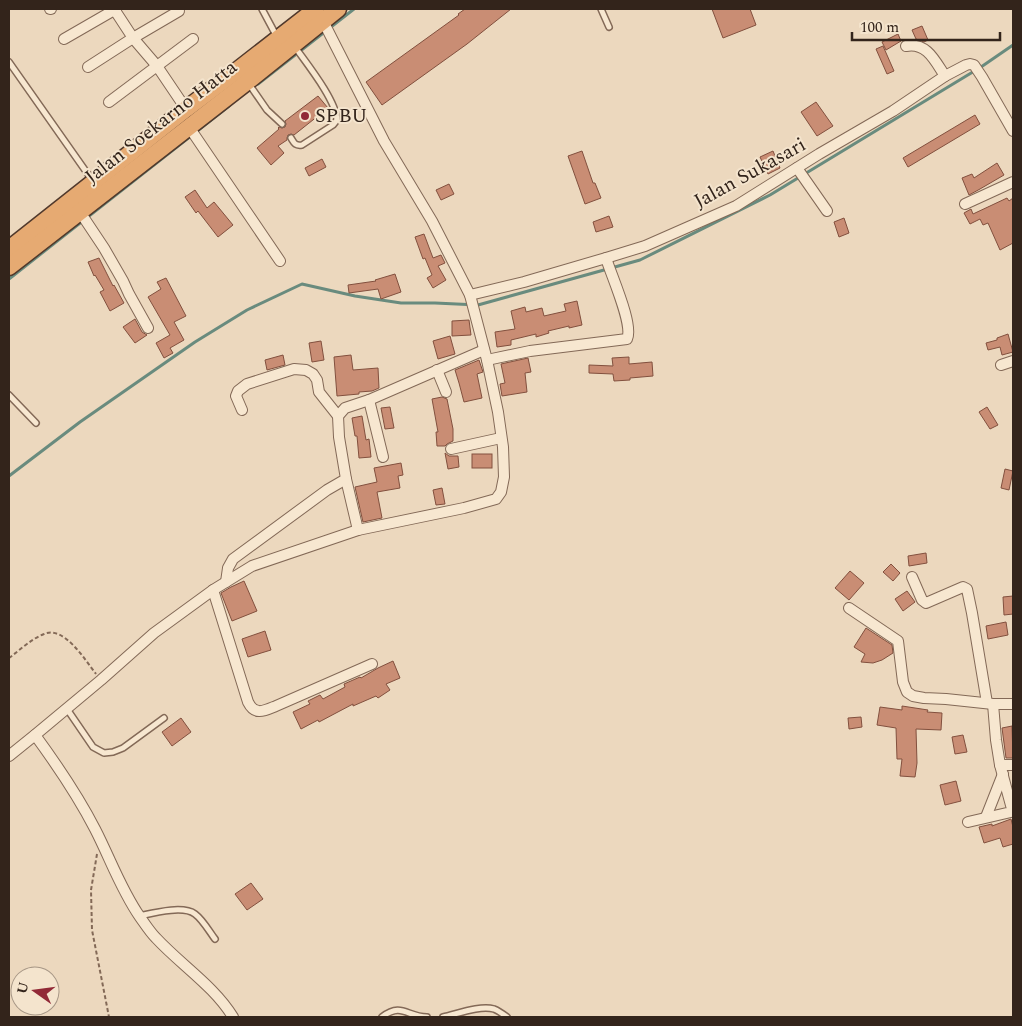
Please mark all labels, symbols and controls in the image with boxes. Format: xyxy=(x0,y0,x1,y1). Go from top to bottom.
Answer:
scale bar xyxy=(852,10,1000,42)
text: 100 m xyxy=(860,16,899,39)
street label: Jalan Soekarno Hatta xyxy=(78,53,244,191)
place label: SPBU xyxy=(315,101,367,131)
marker: SPBU xyxy=(299,110,311,122)
street label: Jalan Sukasari xyxy=(688,130,812,216)
north arrow xyxy=(10,966,60,1016)
text: U xyxy=(11,979,35,996)

